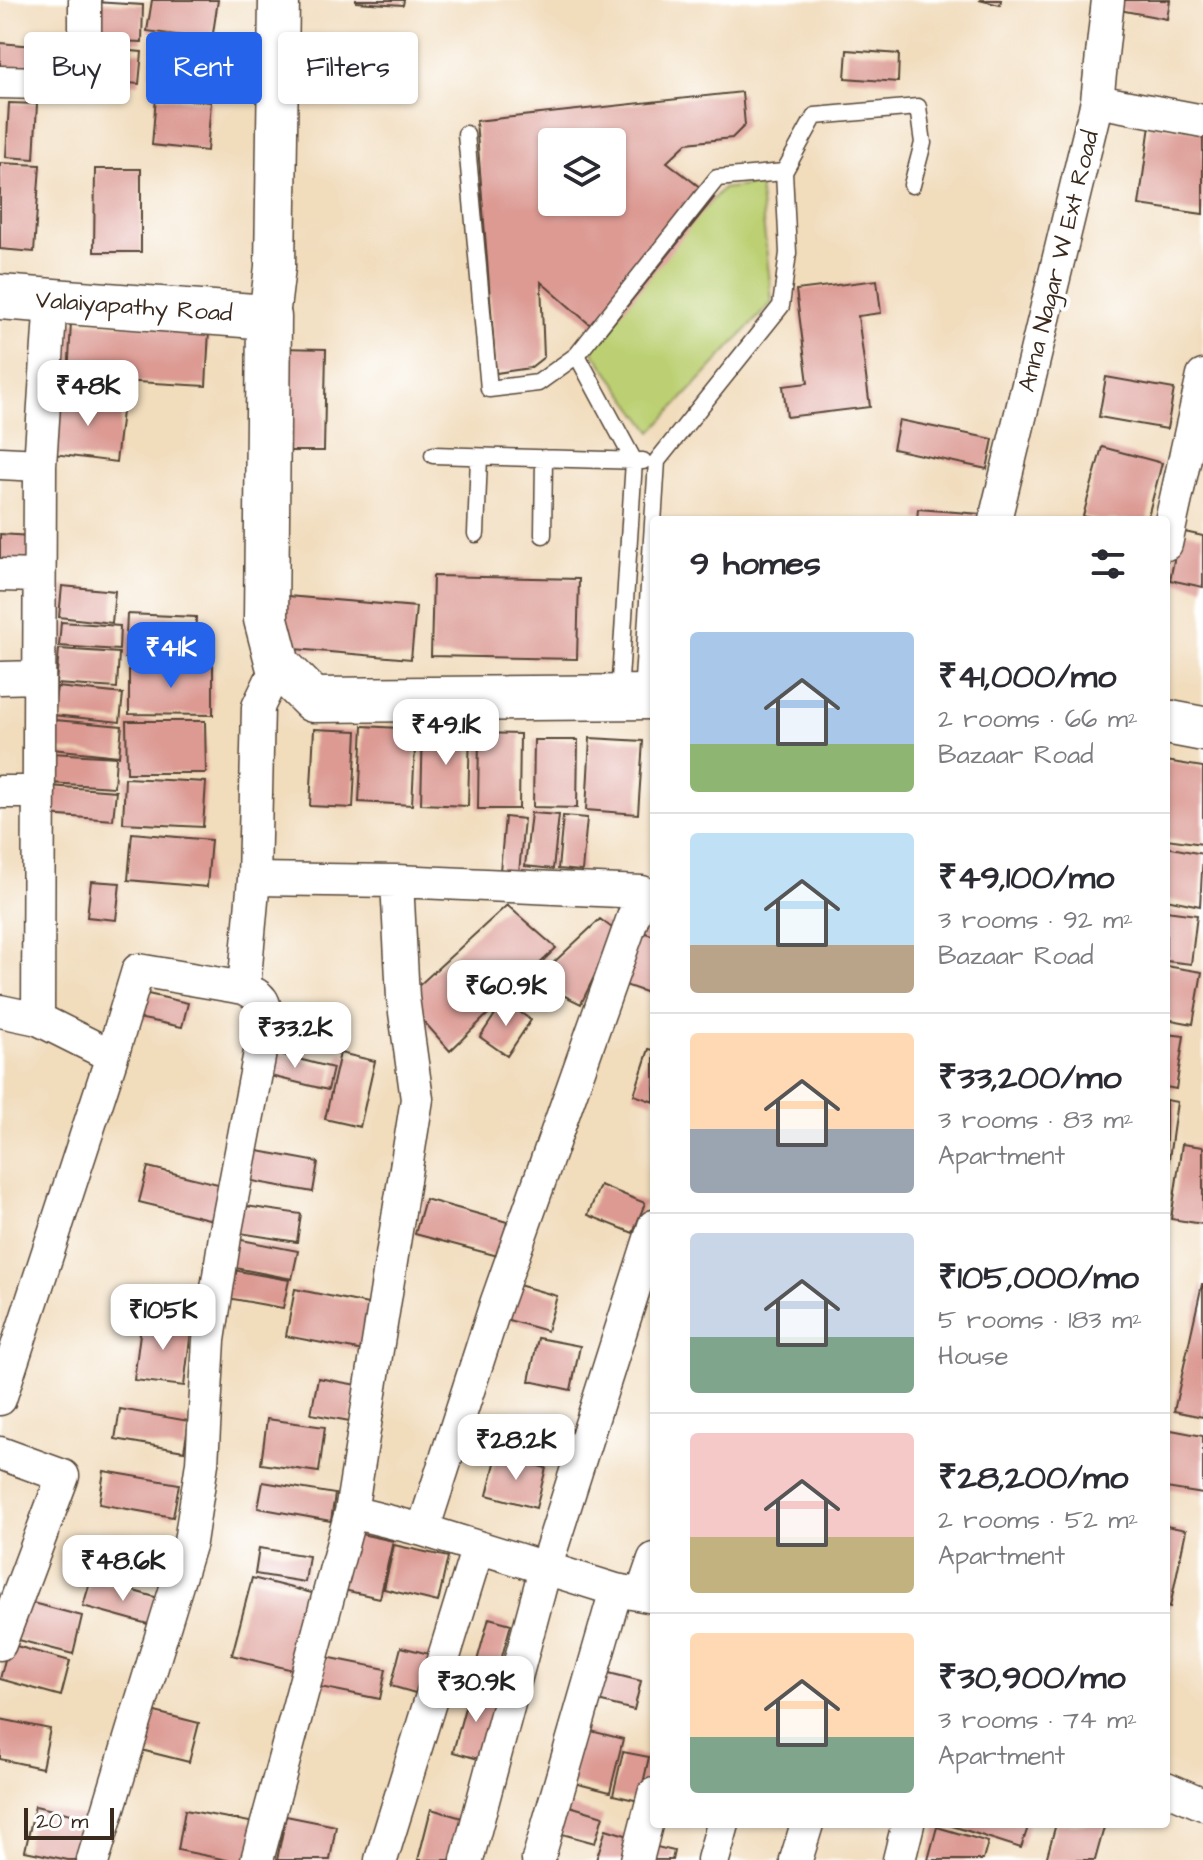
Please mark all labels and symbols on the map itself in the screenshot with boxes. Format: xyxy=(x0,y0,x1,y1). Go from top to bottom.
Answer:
street label: Anna Nagar W Ext Road xyxy=(1010,127,1109,396)
street label: Valaiyapathy Road xyxy=(34,283,234,332)
pin: ₹48K xyxy=(41,360,135,428)
pin: ₹41K xyxy=(124,622,218,690)
pin: ₹49.1K xyxy=(381,699,511,767)
pin: ₹60.9K xyxy=(441,960,571,1028)
pin: ₹33.2K xyxy=(230,1002,360,1070)
pin: ₹105K xyxy=(107,1284,219,1352)
pin: ₹28.2K xyxy=(451,1414,581,1482)
pin: ₹48.6K xyxy=(58,1535,188,1603)
pin: ₹30.9K xyxy=(411,1656,541,1724)
scale bar xyxy=(24,1804,114,1840)

